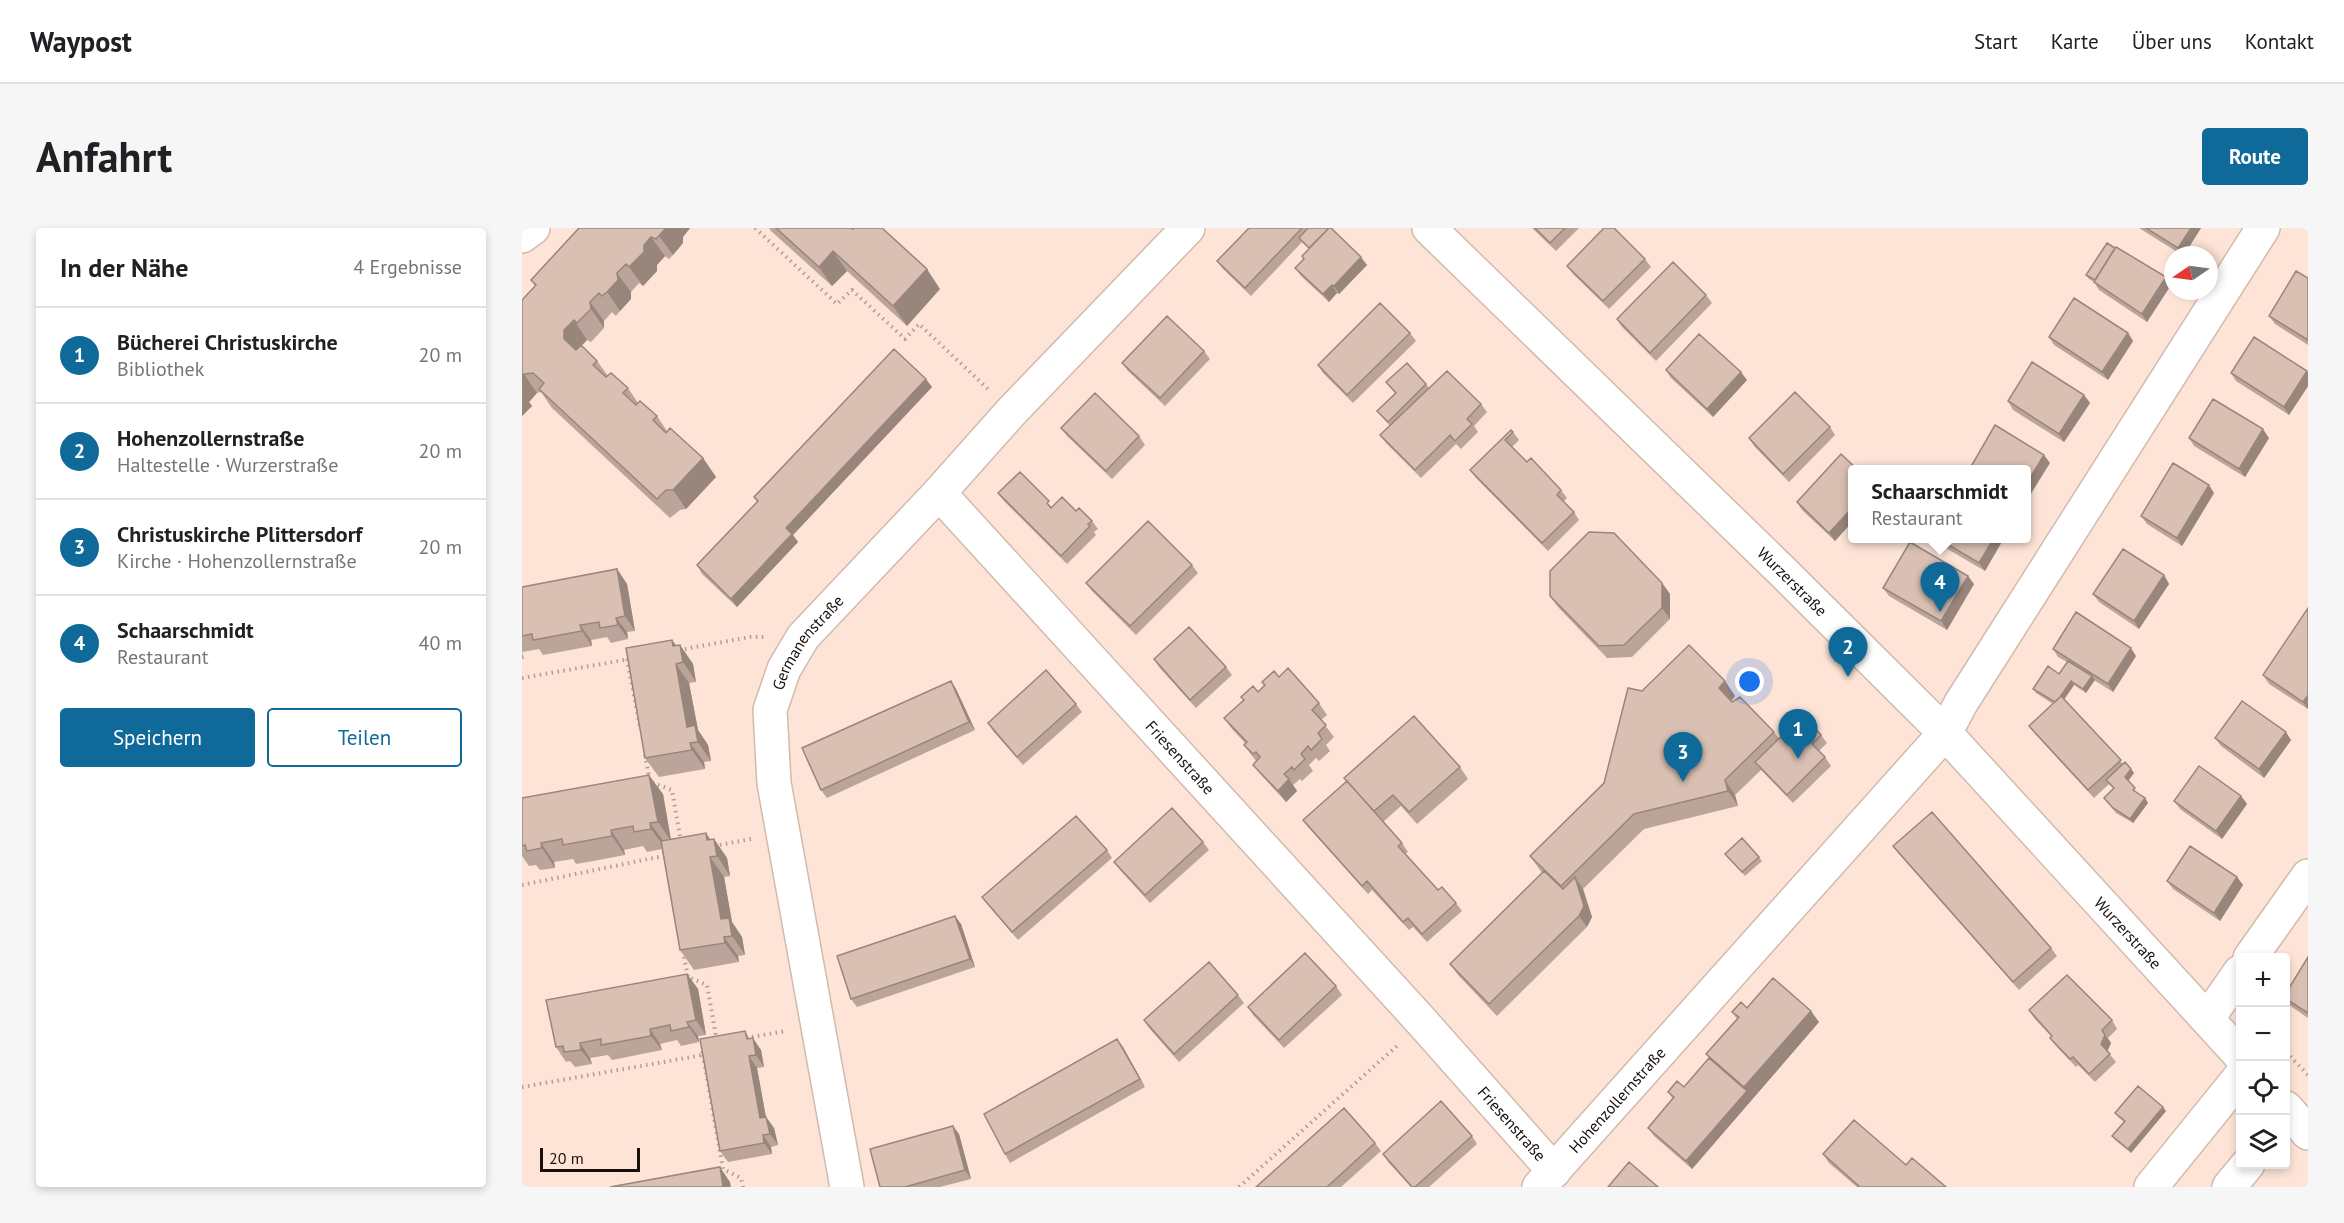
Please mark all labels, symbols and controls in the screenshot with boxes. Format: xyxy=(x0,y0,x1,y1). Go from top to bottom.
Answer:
text: Waypost xyxy=(30,23,132,60)
text: Start xyxy=(1974,28,2018,55)
text: Karte xyxy=(2051,28,2099,55)
text: Über uns xyxy=(2132,28,2212,55)
text: Kontakt xyxy=(2245,28,2314,55)
button: Route xyxy=(2202,128,2308,185)
text: Anfahrt xyxy=(36,129,172,184)
north arrow xyxy=(2164,246,2218,300)
text: In der Nähe xyxy=(60,251,188,284)
text: 4 Ergebnisse xyxy=(353,254,462,280)
text: Bücherei Christuskirche xyxy=(117,328,338,356)
text: 1 xyxy=(74,342,85,368)
text: 20 m xyxy=(419,342,462,368)
text: Bibliothek xyxy=(117,356,204,382)
text: Hohenzollernstraße xyxy=(117,424,304,452)
text: 2 xyxy=(74,438,85,464)
text: 20 m xyxy=(419,438,462,464)
text: Haltestelle · Wurzerstraße xyxy=(117,452,338,478)
popup xyxy=(1848,465,2031,543)
text: Schaarschmidt xyxy=(1871,477,2008,505)
text: Restaurant xyxy=(1871,505,1963,531)
text: Christuskirche Plittersdorf xyxy=(117,520,362,548)
text: 3 xyxy=(74,534,85,560)
text: 20 m xyxy=(419,534,462,560)
street label: Wurzerstraße xyxy=(1753,543,1832,620)
text: Kirche · Hohenzollernstraße xyxy=(117,548,357,574)
pin: 4 xyxy=(1920,562,1960,612)
street label: Germanenstraße xyxy=(768,591,848,693)
text: Schaarschmidt xyxy=(117,616,254,644)
pin: 2 xyxy=(1828,628,1868,677)
text: 4 xyxy=(74,630,85,656)
text: 40 m xyxy=(419,630,462,656)
text: Restaurant xyxy=(117,644,208,670)
your location xyxy=(1735,667,1764,696)
button: Speichern xyxy=(60,708,255,767)
button: Teilen xyxy=(267,708,462,767)
pin: 1 xyxy=(1778,710,1818,759)
street label: Friesenstraße xyxy=(1142,716,1219,798)
pin: 3 xyxy=(1664,732,1702,782)
street label: Wurzerstraße xyxy=(2090,893,2166,973)
map controls xyxy=(2236,953,2290,1169)
button: + xyxy=(2236,953,2290,1007)
button: − xyxy=(2236,1007,2290,1061)
street label: Hohenzollernstraße xyxy=(1564,1043,1670,1157)
button: locate xyxy=(2236,1061,2290,1115)
street label: Friesenstraße xyxy=(1474,1082,1550,1165)
button: layers xyxy=(2236,1115,2290,1169)
scale bar xyxy=(540,1145,640,1172)
text: 20 m xyxy=(549,1148,584,1168)

